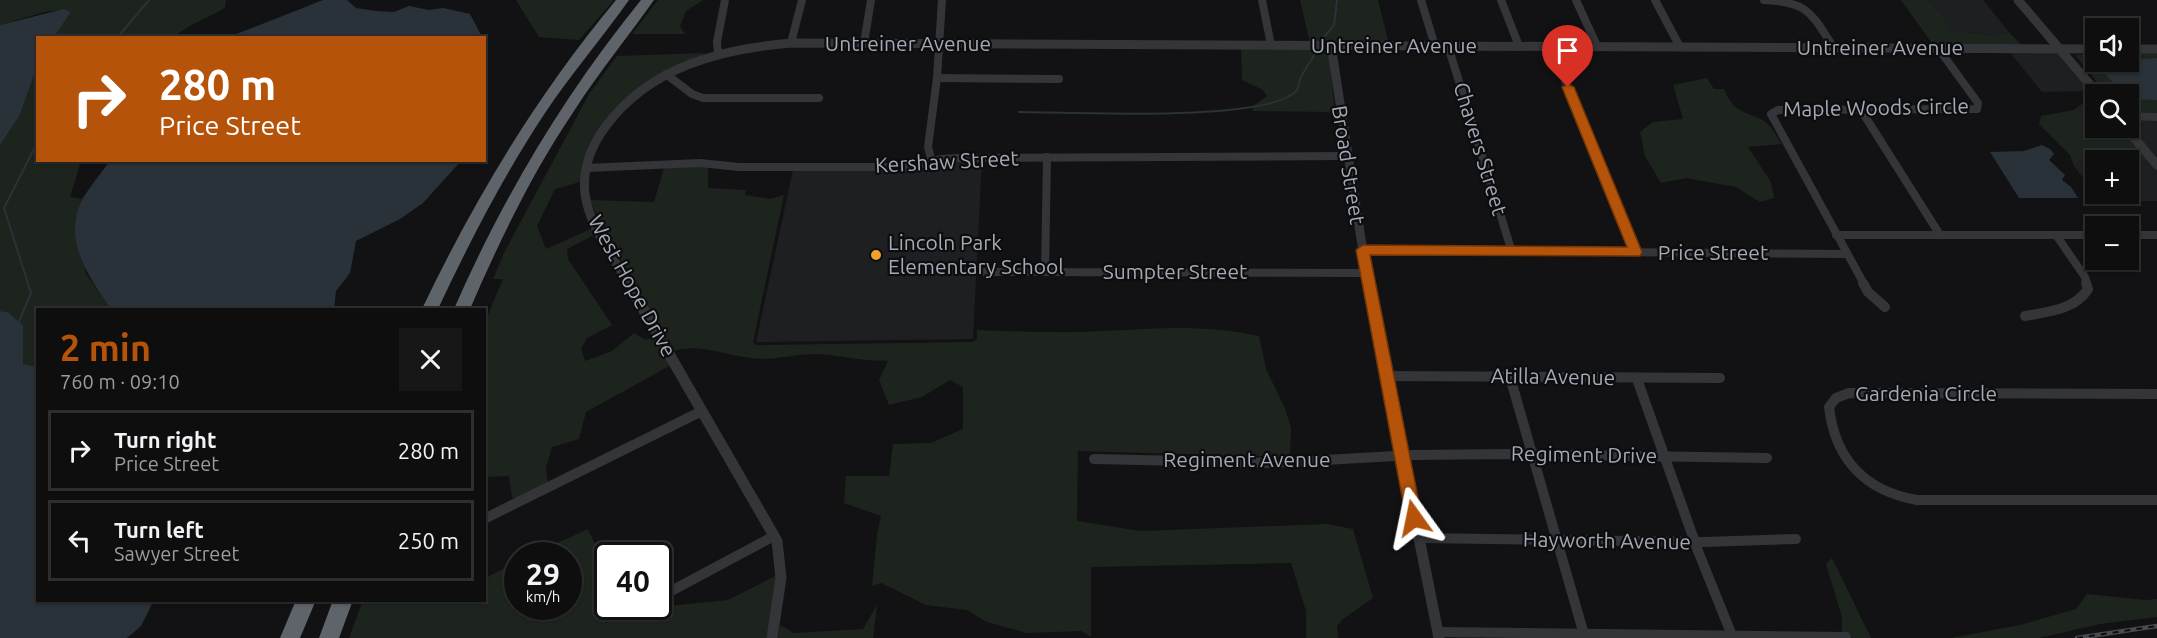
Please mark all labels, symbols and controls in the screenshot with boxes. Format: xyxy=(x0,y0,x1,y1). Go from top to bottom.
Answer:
map controls xyxy=(2085,18,2139,270)
button: sound xyxy=(2085,18,2139,72)
pin xyxy=(1542,25,1593,87)
street label: Untreiner Avenue xyxy=(825,31,991,55)
street label: Untreiner Avenue xyxy=(1311,33,1477,57)
icon: arrive xyxy=(1551,34,1584,67)
street label: Untreiner Avenue xyxy=(1797,35,1963,59)
icon: right xyxy=(60,60,138,138)
text: 280 m xyxy=(159,61,276,108)
street label: Chavers Street xyxy=(1449,79,1513,218)
button: search xyxy=(2085,84,2139,138)
street label: Maple Woods Circle xyxy=(1783,93,1969,121)
street label: Broad Street xyxy=(1328,104,1370,226)
text: Price Street xyxy=(159,110,301,140)
street label: Kershaw Street xyxy=(875,145,1019,177)
button: + xyxy=(2085,150,2139,204)
street label: West Hope Drive xyxy=(584,211,682,360)
button: − xyxy=(2085,216,2139,270)
place label: Lincoln Park Elementary School xyxy=(888,230,1064,278)
street label: Price Street xyxy=(1658,240,1768,264)
marker: Lincoln Park Elementary School xyxy=(869,248,883,262)
street label: Sumpter Street xyxy=(1103,259,1247,283)
text: 2 min xyxy=(60,327,151,368)
button: close xyxy=(399,328,462,391)
street label: Atilla Avenue xyxy=(1491,363,1615,389)
text: 760 m · 09:10 xyxy=(60,370,180,393)
street label: Gardenia Circle xyxy=(1855,381,1997,405)
text: Turn right xyxy=(114,427,216,452)
icon: right xyxy=(63,434,96,467)
text: 280 m xyxy=(398,438,459,463)
street label: Regiment Drive xyxy=(1511,441,1657,467)
street label: Regiment Avenue xyxy=(1163,447,1331,471)
text: Price Street xyxy=(114,452,219,475)
position arrow xyxy=(1382,486,1446,550)
text: Turn left xyxy=(114,517,204,542)
icon: left xyxy=(63,524,96,557)
street label: Hayworth Avenue xyxy=(1523,527,1691,553)
text: 250 m xyxy=(398,528,459,553)
text: Sawyer Street xyxy=(114,542,239,565)
speed limit sign: 40 xyxy=(594,542,672,620)
text: 29 xyxy=(526,557,560,591)
text: km/h xyxy=(526,588,560,605)

